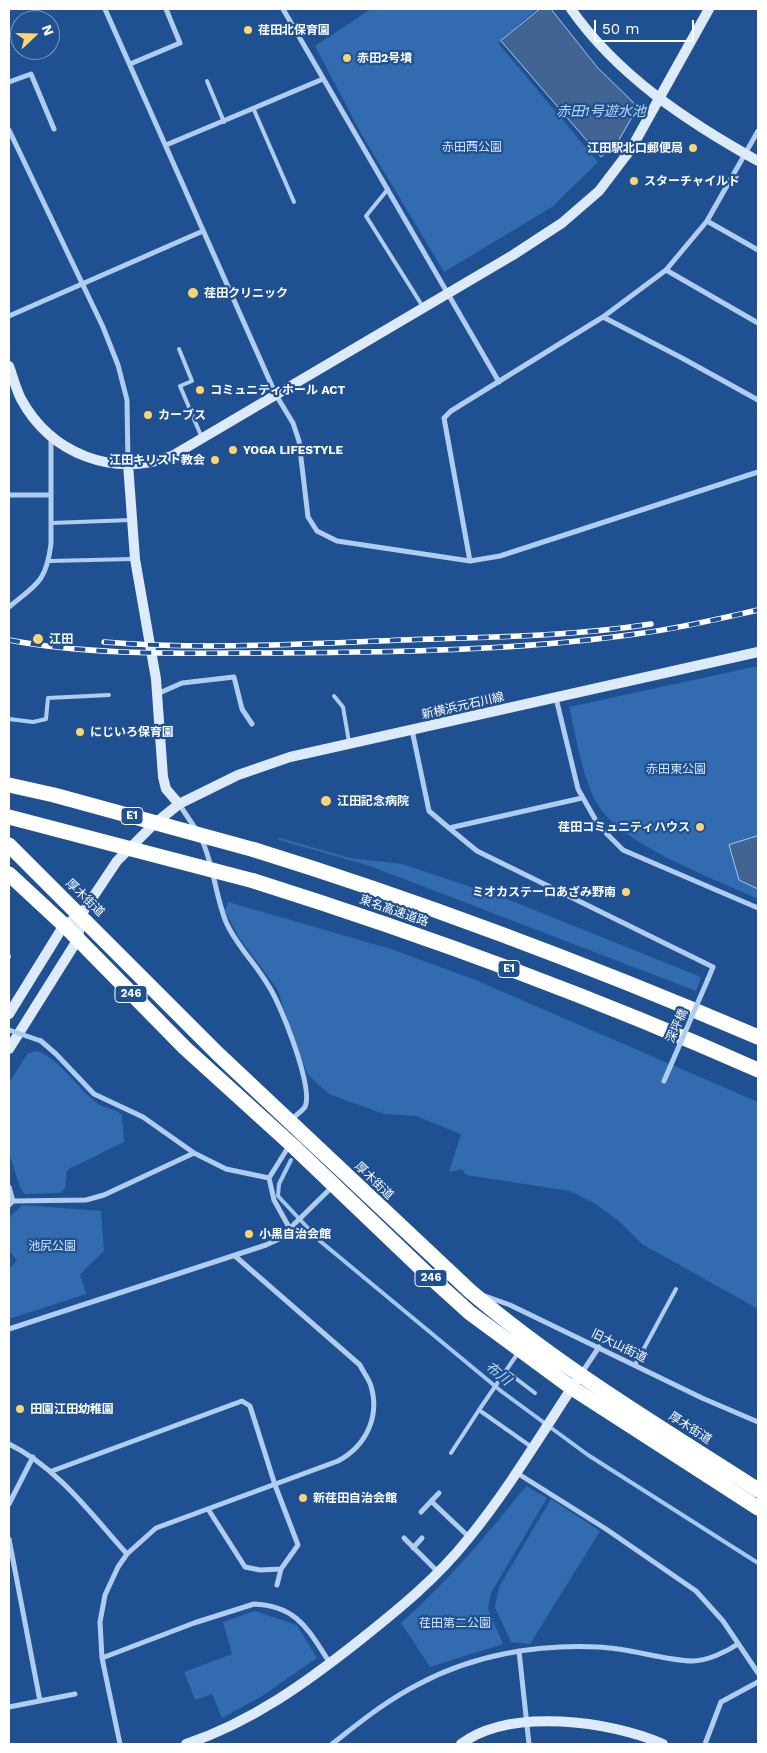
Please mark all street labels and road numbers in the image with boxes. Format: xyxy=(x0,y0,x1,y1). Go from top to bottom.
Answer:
street label: 新横浜元石川線 xyxy=(420,690,506,722)
road number: E1 xyxy=(121,808,143,824)
street label: 厚木街道 xyxy=(63,876,107,920)
street label: 東名高速道路 xyxy=(358,892,430,930)
road number: E1 xyxy=(498,961,520,978)
road number: 246 xyxy=(115,986,147,1002)
street label: 深坪橋 xyxy=(663,1007,691,1045)
street label: 厚木街道 xyxy=(352,1159,396,1203)
road number: 246 xyxy=(415,1270,447,1286)
street label: 旧大山街道 xyxy=(589,1326,649,1366)
street label: 厚木街道 xyxy=(666,1409,714,1447)

